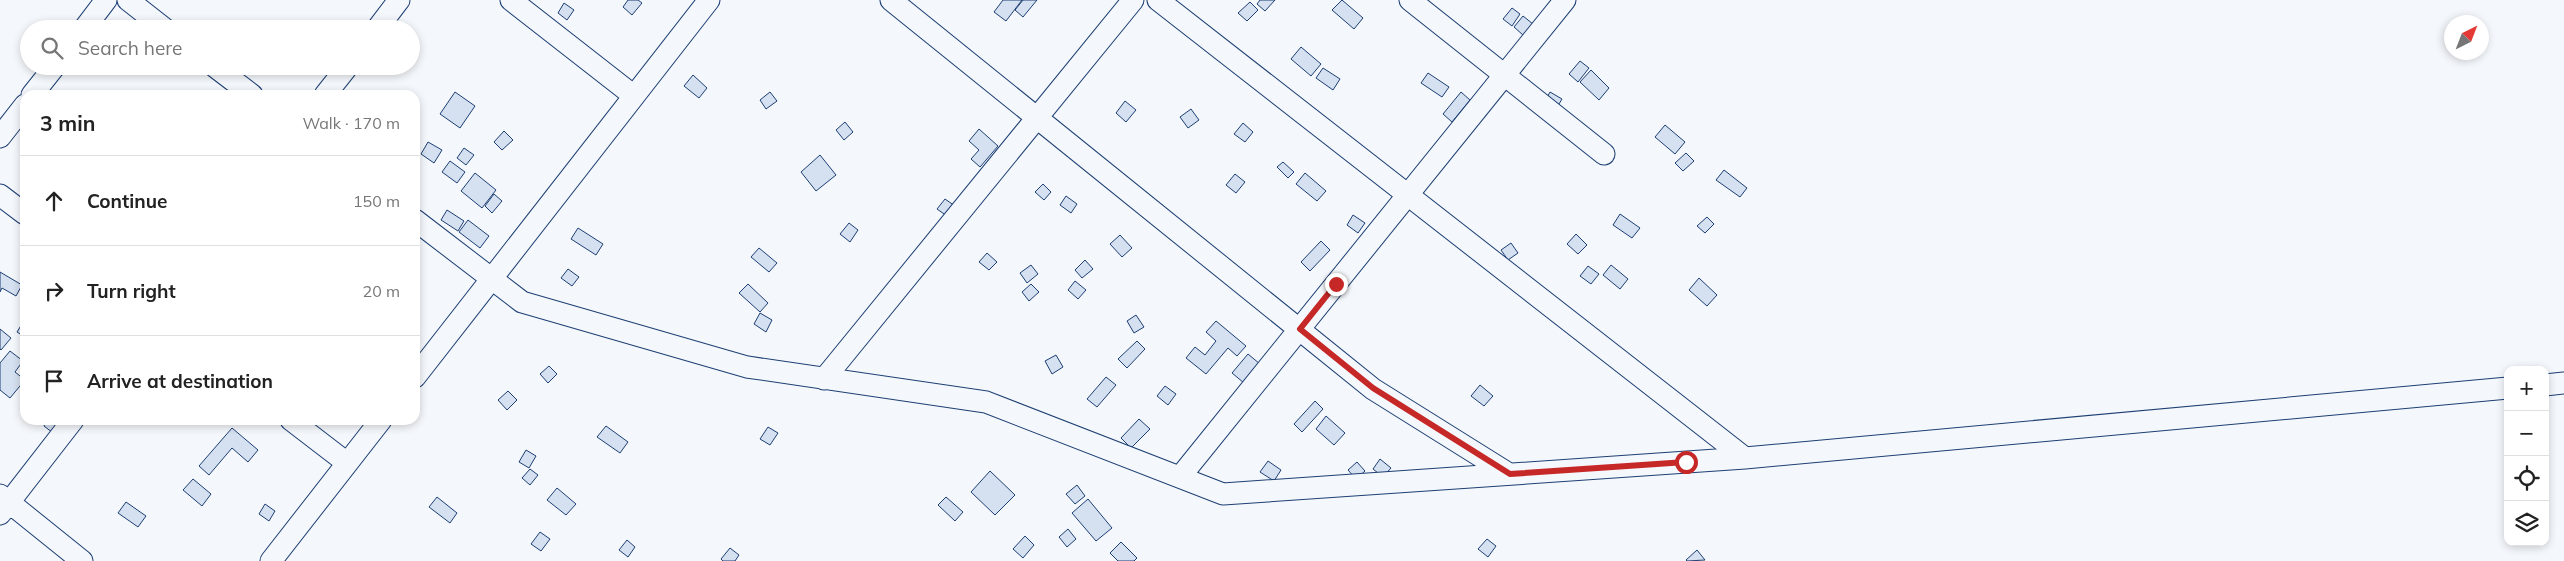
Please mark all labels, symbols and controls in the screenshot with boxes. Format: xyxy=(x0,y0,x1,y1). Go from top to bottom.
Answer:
north arrow xyxy=(2444,15,2489,60)
search box xyxy=(20,20,420,75)
icon: search xyxy=(38,34,66,62)
text: Search here xyxy=(78,36,182,60)
text: 3 min xyxy=(40,110,95,136)
text: Walk · 170 m xyxy=(302,113,400,133)
icon: ahead xyxy=(40,187,68,215)
text: Continue xyxy=(87,189,167,213)
text: 150 m xyxy=(353,191,400,211)
route end xyxy=(1325,273,1348,296)
icon: right xyxy=(40,277,68,305)
text: Turn right xyxy=(87,279,176,303)
text: 20 m xyxy=(363,281,400,301)
map controls xyxy=(2504,366,2549,546)
button: + xyxy=(2504,366,2549,411)
icon: arrive xyxy=(40,367,68,395)
text: Arrive at destination xyxy=(87,369,273,393)
button: − xyxy=(2504,411,2549,456)
route start xyxy=(1675,451,1698,474)
button: locate xyxy=(2504,456,2549,501)
button: layers xyxy=(2504,501,2549,546)

